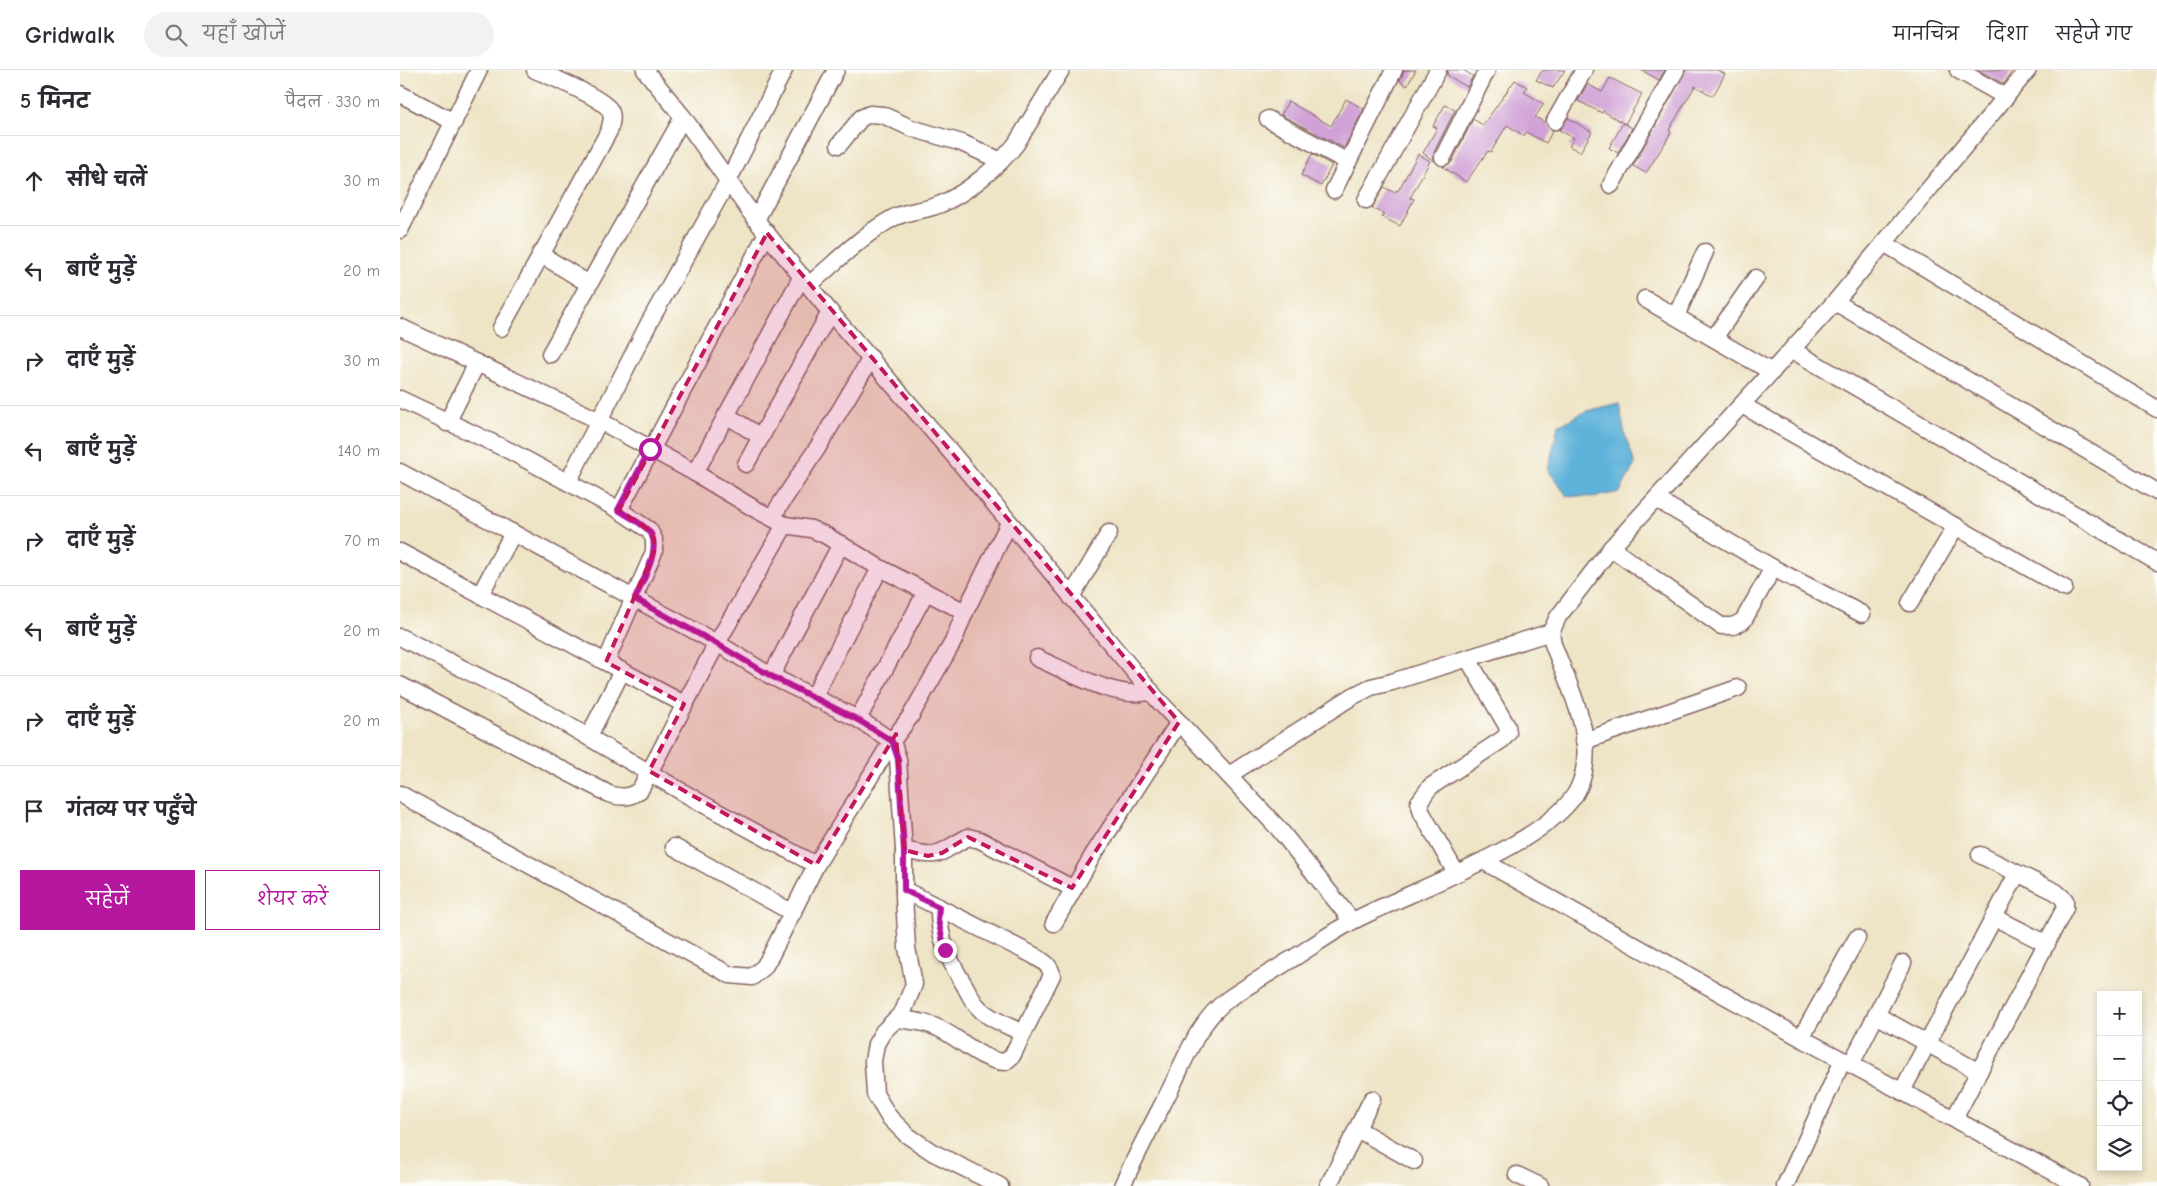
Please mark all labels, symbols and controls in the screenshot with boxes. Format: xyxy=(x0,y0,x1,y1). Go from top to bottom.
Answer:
search box xyxy=(144,12,494,57)
text: Gridwalk xyxy=(25,21,114,49)
icon: search xyxy=(162,21,190,49)
text: यहाँ खोजें xyxy=(202,23,286,45)
text: मानचित्र xyxy=(1893,24,1959,45)
text: दिशा xyxy=(1987,24,2028,45)
text: सहेजे गए xyxy=(2056,24,2132,45)
text: 5 मिनट xyxy=(20,89,90,113)
text: पैदल · 330 m xyxy=(285,93,380,111)
icon: ahead xyxy=(20,167,48,195)
text: सीधे चलें xyxy=(67,169,147,191)
text: 30 m xyxy=(344,172,380,190)
icon: left xyxy=(20,257,48,285)
text: बाएँ मुड़ें xyxy=(67,259,136,281)
text: 20 m xyxy=(343,262,380,280)
icon: right xyxy=(20,347,48,375)
text: दाएँ मुड़ें xyxy=(67,349,135,371)
text: 30 m xyxy=(344,352,380,370)
icon: left xyxy=(20,437,48,465)
route start xyxy=(639,438,662,461)
text: बाएँ मुड़ें xyxy=(67,439,136,461)
text: 140 m xyxy=(338,442,380,460)
icon: right xyxy=(20,527,48,555)
text: दाएँ मुड़ें xyxy=(67,529,135,551)
text: 70 m xyxy=(344,532,380,550)
icon: left xyxy=(20,617,48,645)
text: बाएँ मुड़ें xyxy=(67,619,136,641)
text: 20 m xyxy=(343,622,380,640)
icon: right xyxy=(20,707,48,735)
text: दाएँ मुड़ें xyxy=(67,709,135,731)
text: 20 m xyxy=(343,712,380,730)
icon: arrive xyxy=(20,797,48,825)
text: गंतव्य पर पहुँचे xyxy=(67,799,196,821)
button: सहेजें xyxy=(20,870,195,930)
button: शेयर करें xyxy=(205,870,380,930)
route end xyxy=(934,939,957,962)
map controls xyxy=(2097,991,2142,1171)
button: + xyxy=(2097,991,2142,1036)
button: − xyxy=(2097,1036,2142,1081)
button: locate xyxy=(2097,1081,2142,1126)
button: layers xyxy=(2097,1126,2142,1171)

